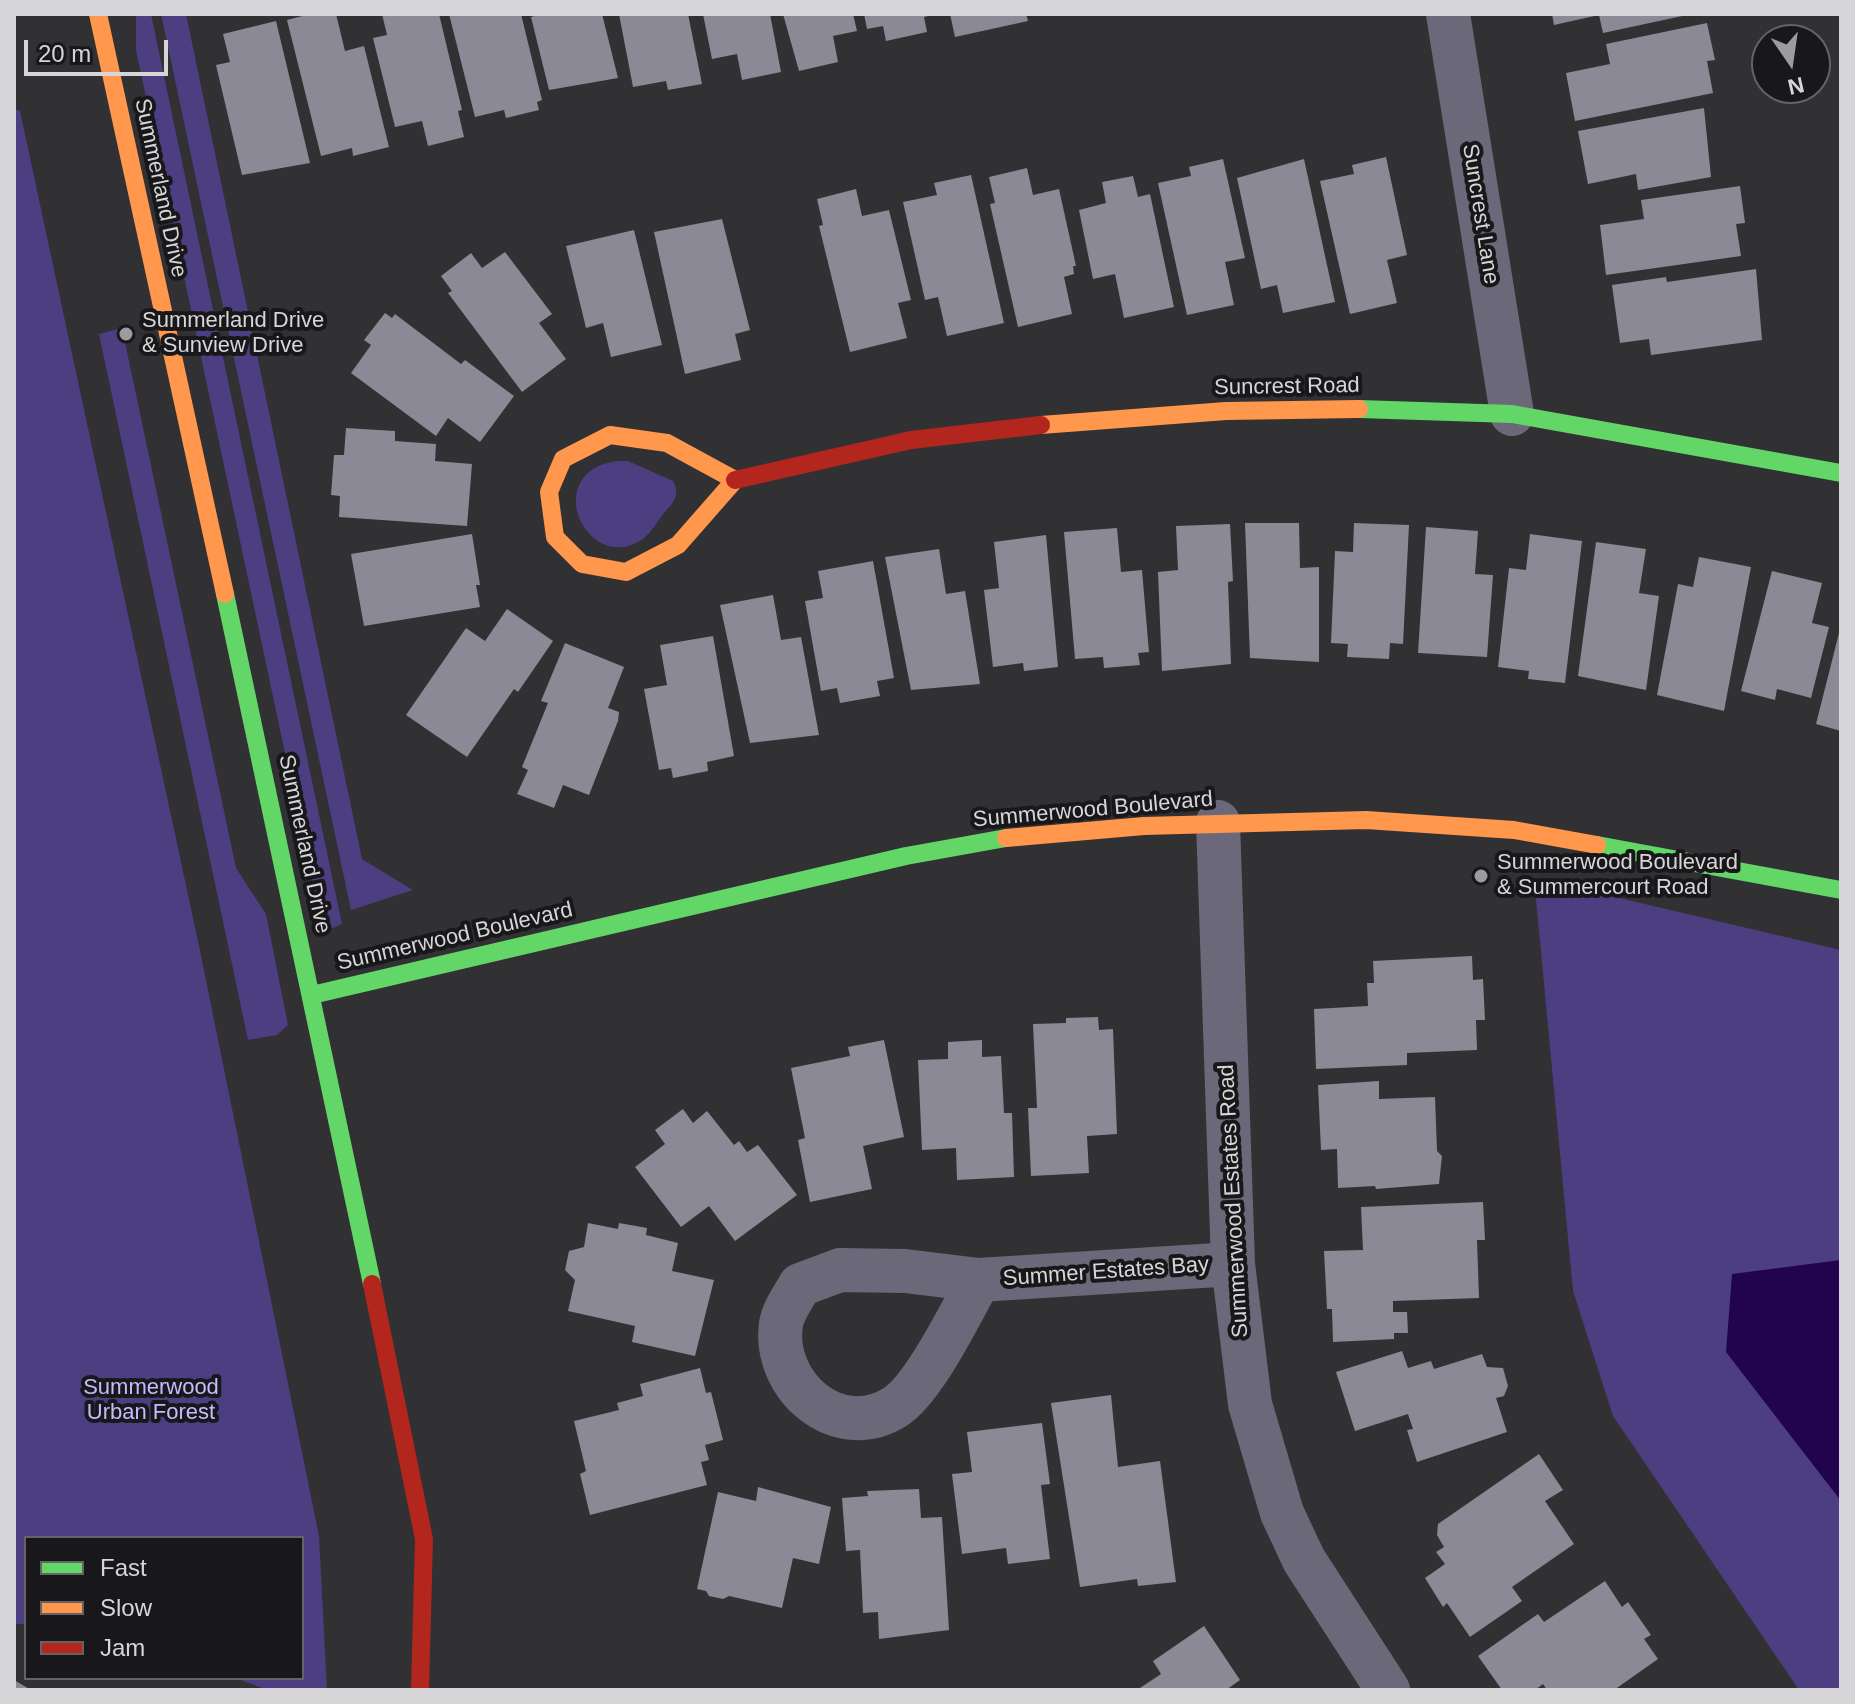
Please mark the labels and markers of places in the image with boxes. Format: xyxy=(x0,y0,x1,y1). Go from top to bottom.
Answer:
place label: Summerland Drive & Sunview Drive xyxy=(142,308,324,360)
marker: Summerland Drive & Sunview Drive xyxy=(117,325,135,343)
place label: Summerwood Boulevard & Summercourt Road xyxy=(1497,850,1738,902)
marker: Summerwood Boulevard & Summercourt Road xyxy=(1472,867,1490,885)

